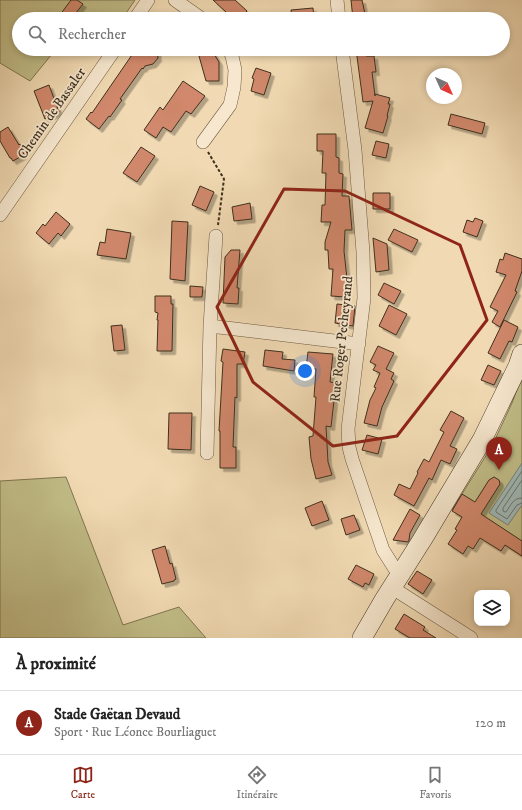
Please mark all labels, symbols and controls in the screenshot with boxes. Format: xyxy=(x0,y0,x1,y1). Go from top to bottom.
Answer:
search box xyxy=(12,12,510,56)
icon: search xyxy=(26,23,48,45)
text: Rechercher xyxy=(58,25,126,44)
street label: Chemin de Bassaler xyxy=(14,64,91,163)
north arrow xyxy=(426,68,462,104)
street label: Rue Roger Pecheyrand xyxy=(326,275,358,403)
your location xyxy=(295,361,315,381)
pin: A xyxy=(486,437,512,470)
map controls xyxy=(474,590,510,626)
button: layers xyxy=(474,590,510,626)
text: À proximité xyxy=(16,653,96,675)
text: Stade Gaëtan Devaud xyxy=(54,705,180,724)
text: A xyxy=(25,715,33,731)
text: 120 m xyxy=(475,715,506,731)
text: Sport · Rue Léonce Bourliaguet xyxy=(54,724,217,740)
tab: Carte xyxy=(71,764,95,802)
tab: Itinéraire xyxy=(237,764,278,802)
tab: Favoris xyxy=(419,764,451,802)

